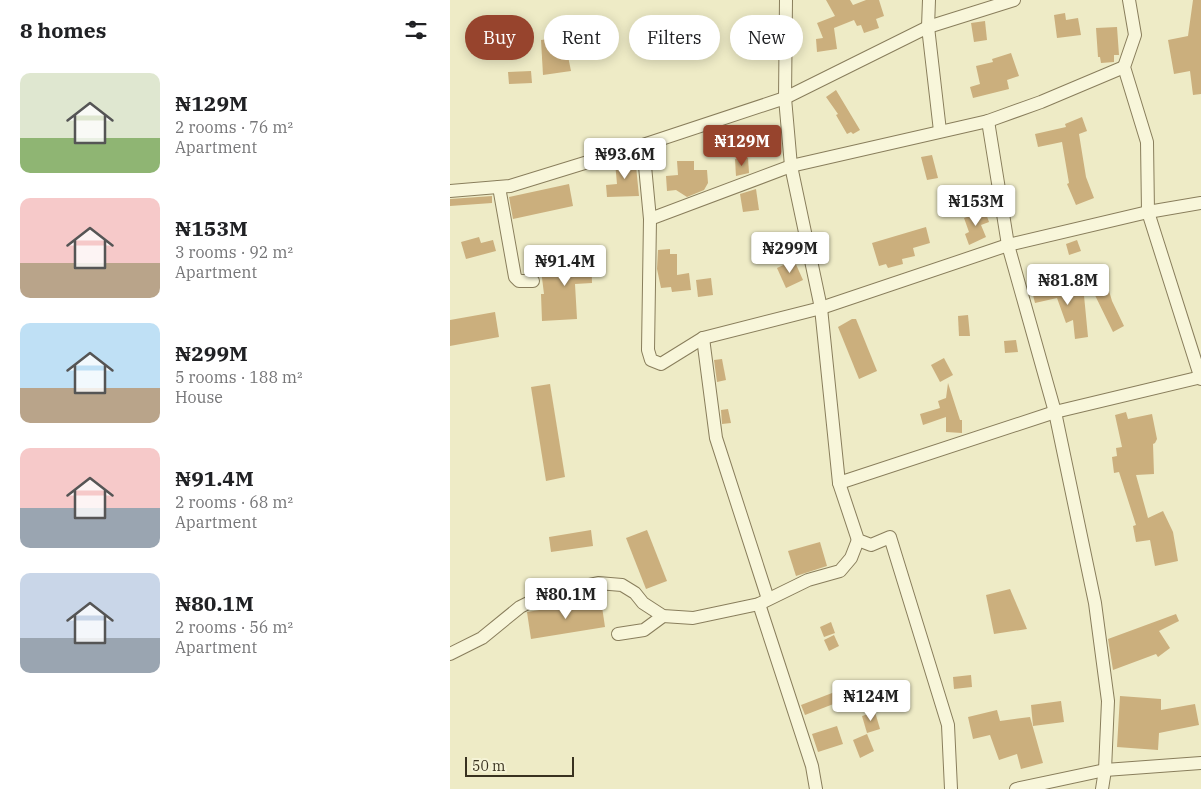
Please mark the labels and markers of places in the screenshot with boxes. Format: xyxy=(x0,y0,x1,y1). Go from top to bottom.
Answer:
pin: ₦129M xyxy=(707,124,777,167)
pin: ₦93.6M xyxy=(584,138,666,180)
pin: ₦153M xyxy=(941,184,1011,227)
pin: ₦299M xyxy=(755,232,825,274)
pin: ₦91.4M xyxy=(524,244,606,287)
pin: ₦81.8M xyxy=(1027,264,1109,306)
pin: ₦80.1M xyxy=(525,578,607,620)
pin: ₦124M xyxy=(836,680,906,722)

